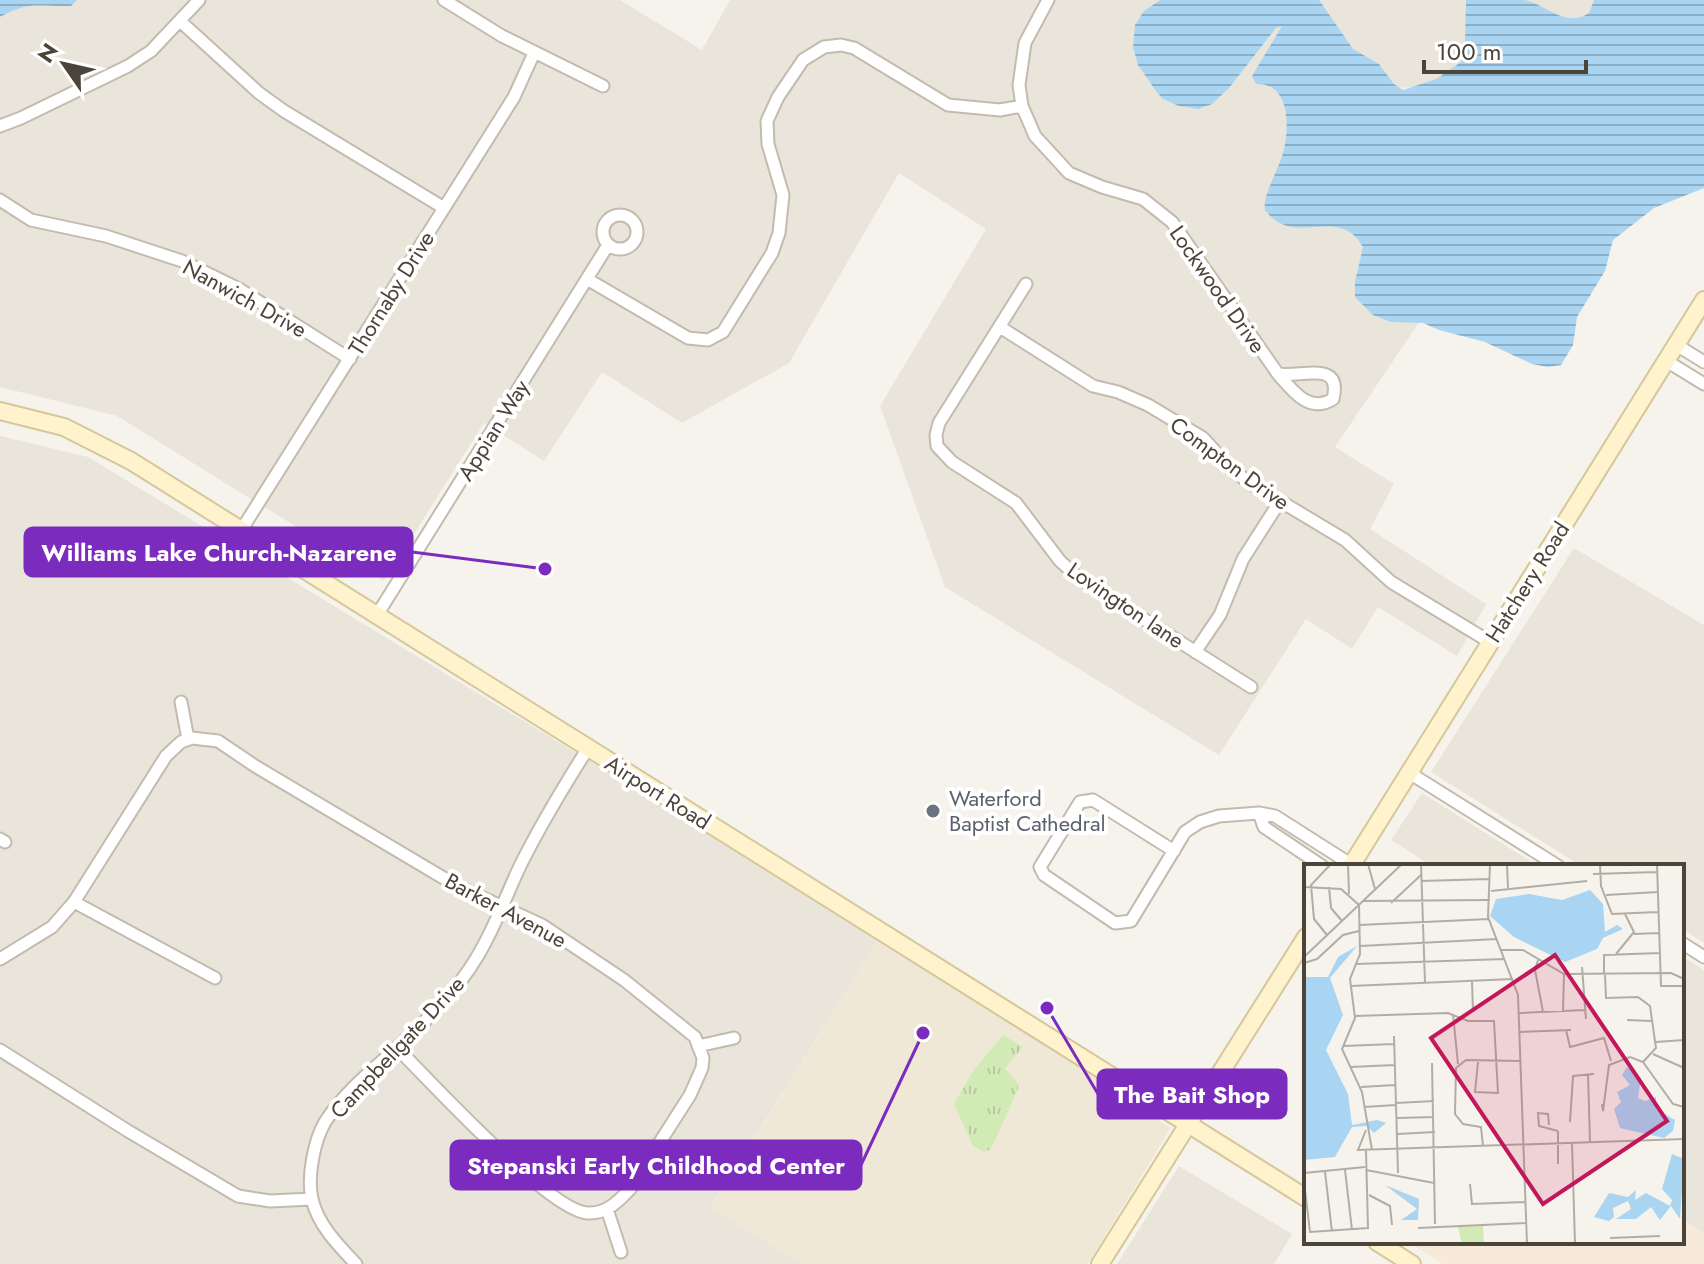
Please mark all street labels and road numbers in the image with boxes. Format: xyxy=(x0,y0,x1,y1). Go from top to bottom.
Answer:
street label: Lockwood Drive xyxy=(1162,219,1274,359)
street label: Thornaby Drive xyxy=(340,225,442,361)
street label: Nanwich Drive xyxy=(177,251,313,345)
street label: Appian Way xyxy=(449,373,537,487)
street label: Compton Drive xyxy=(1164,409,1296,517)
street label: Hatchery Road xyxy=(1477,515,1577,649)
street label: Lovington lane xyxy=(1061,554,1191,656)
street label: Airport Road xyxy=(599,747,717,837)
street label: Barker Avenue xyxy=(439,864,573,956)
street label: Campbellgate Drive xyxy=(322,969,472,1125)

